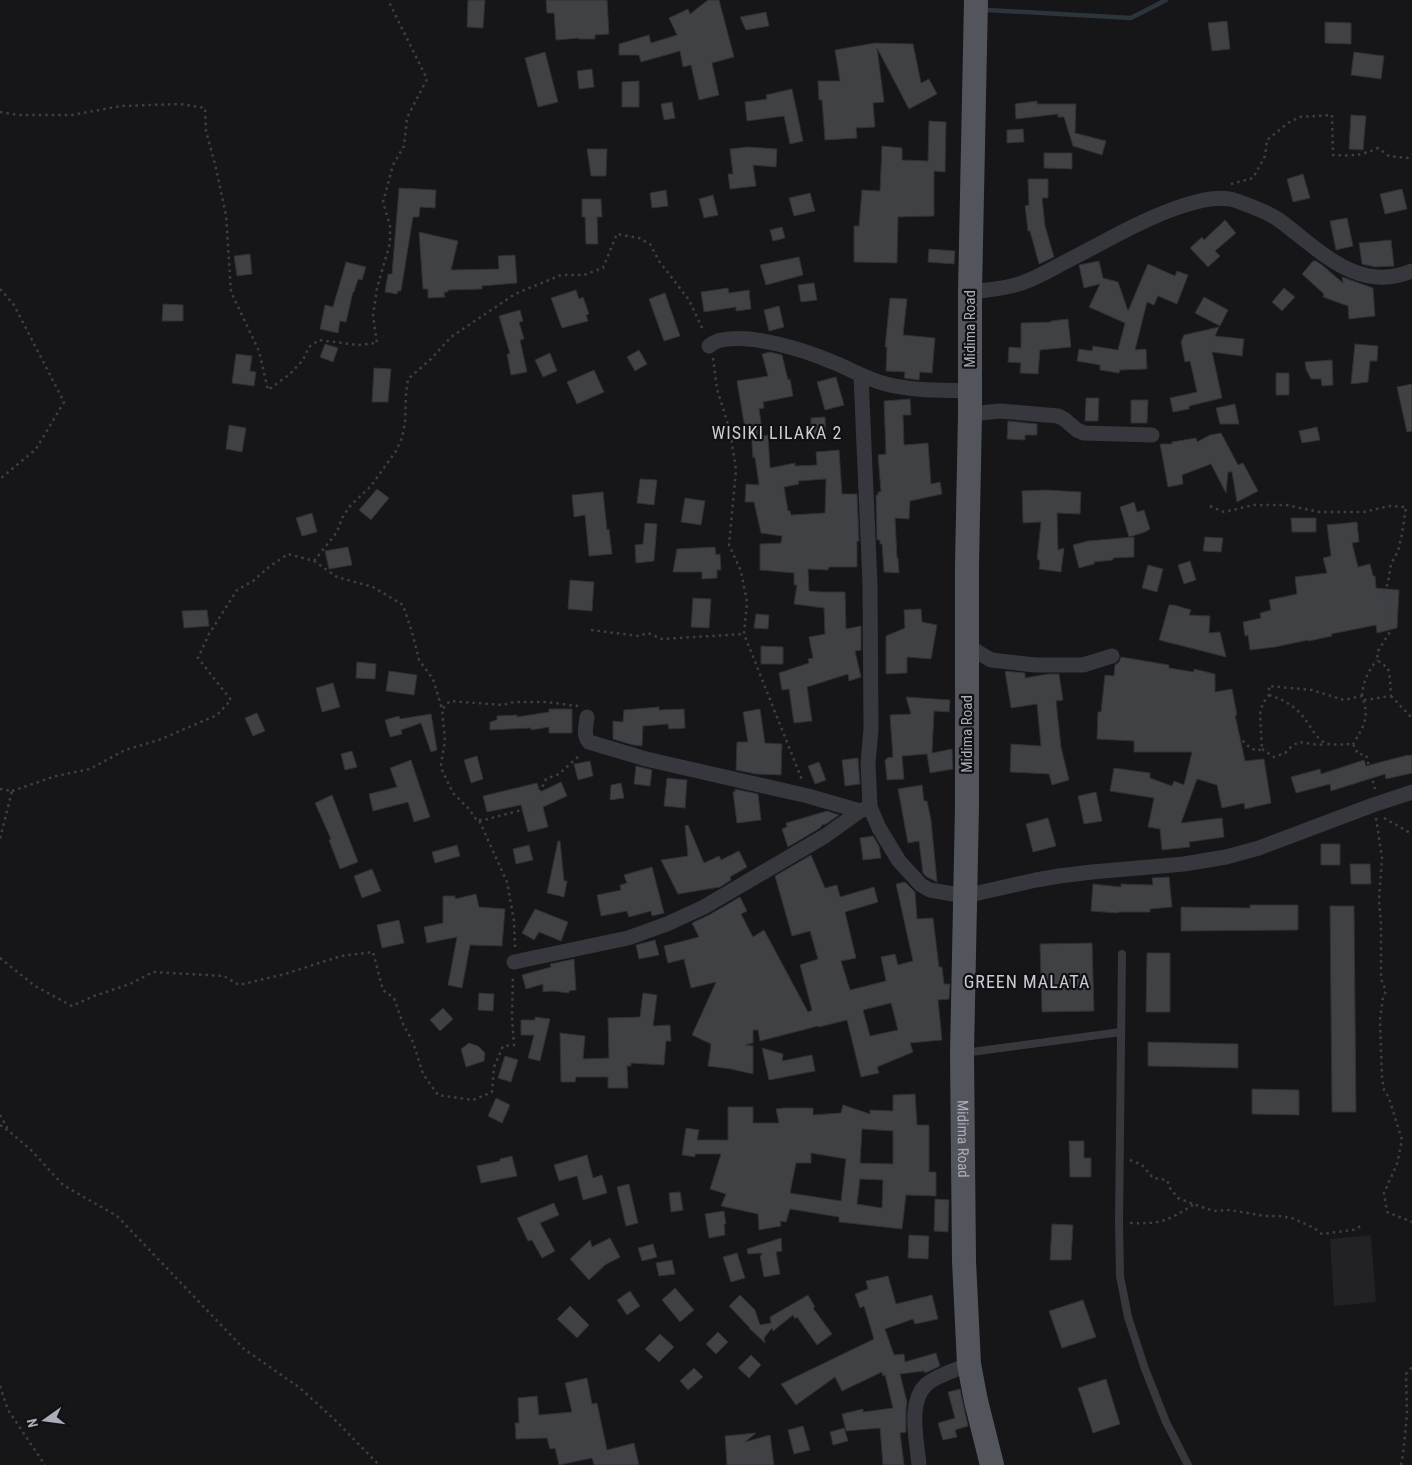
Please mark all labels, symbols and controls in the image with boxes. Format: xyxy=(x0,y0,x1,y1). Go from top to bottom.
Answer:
street label: Midima Road xyxy=(961,290,979,368)
district label: WISIKI LILAKA 2 xyxy=(712,422,842,443)
street label: Midima Road xyxy=(958,695,976,773)
district label: GREEN MALATA xyxy=(964,971,1090,992)
street label: Midima Road xyxy=(953,1100,972,1178)
north arrow xyxy=(20,1395,70,1445)
text: N xyxy=(24,1417,41,1429)

